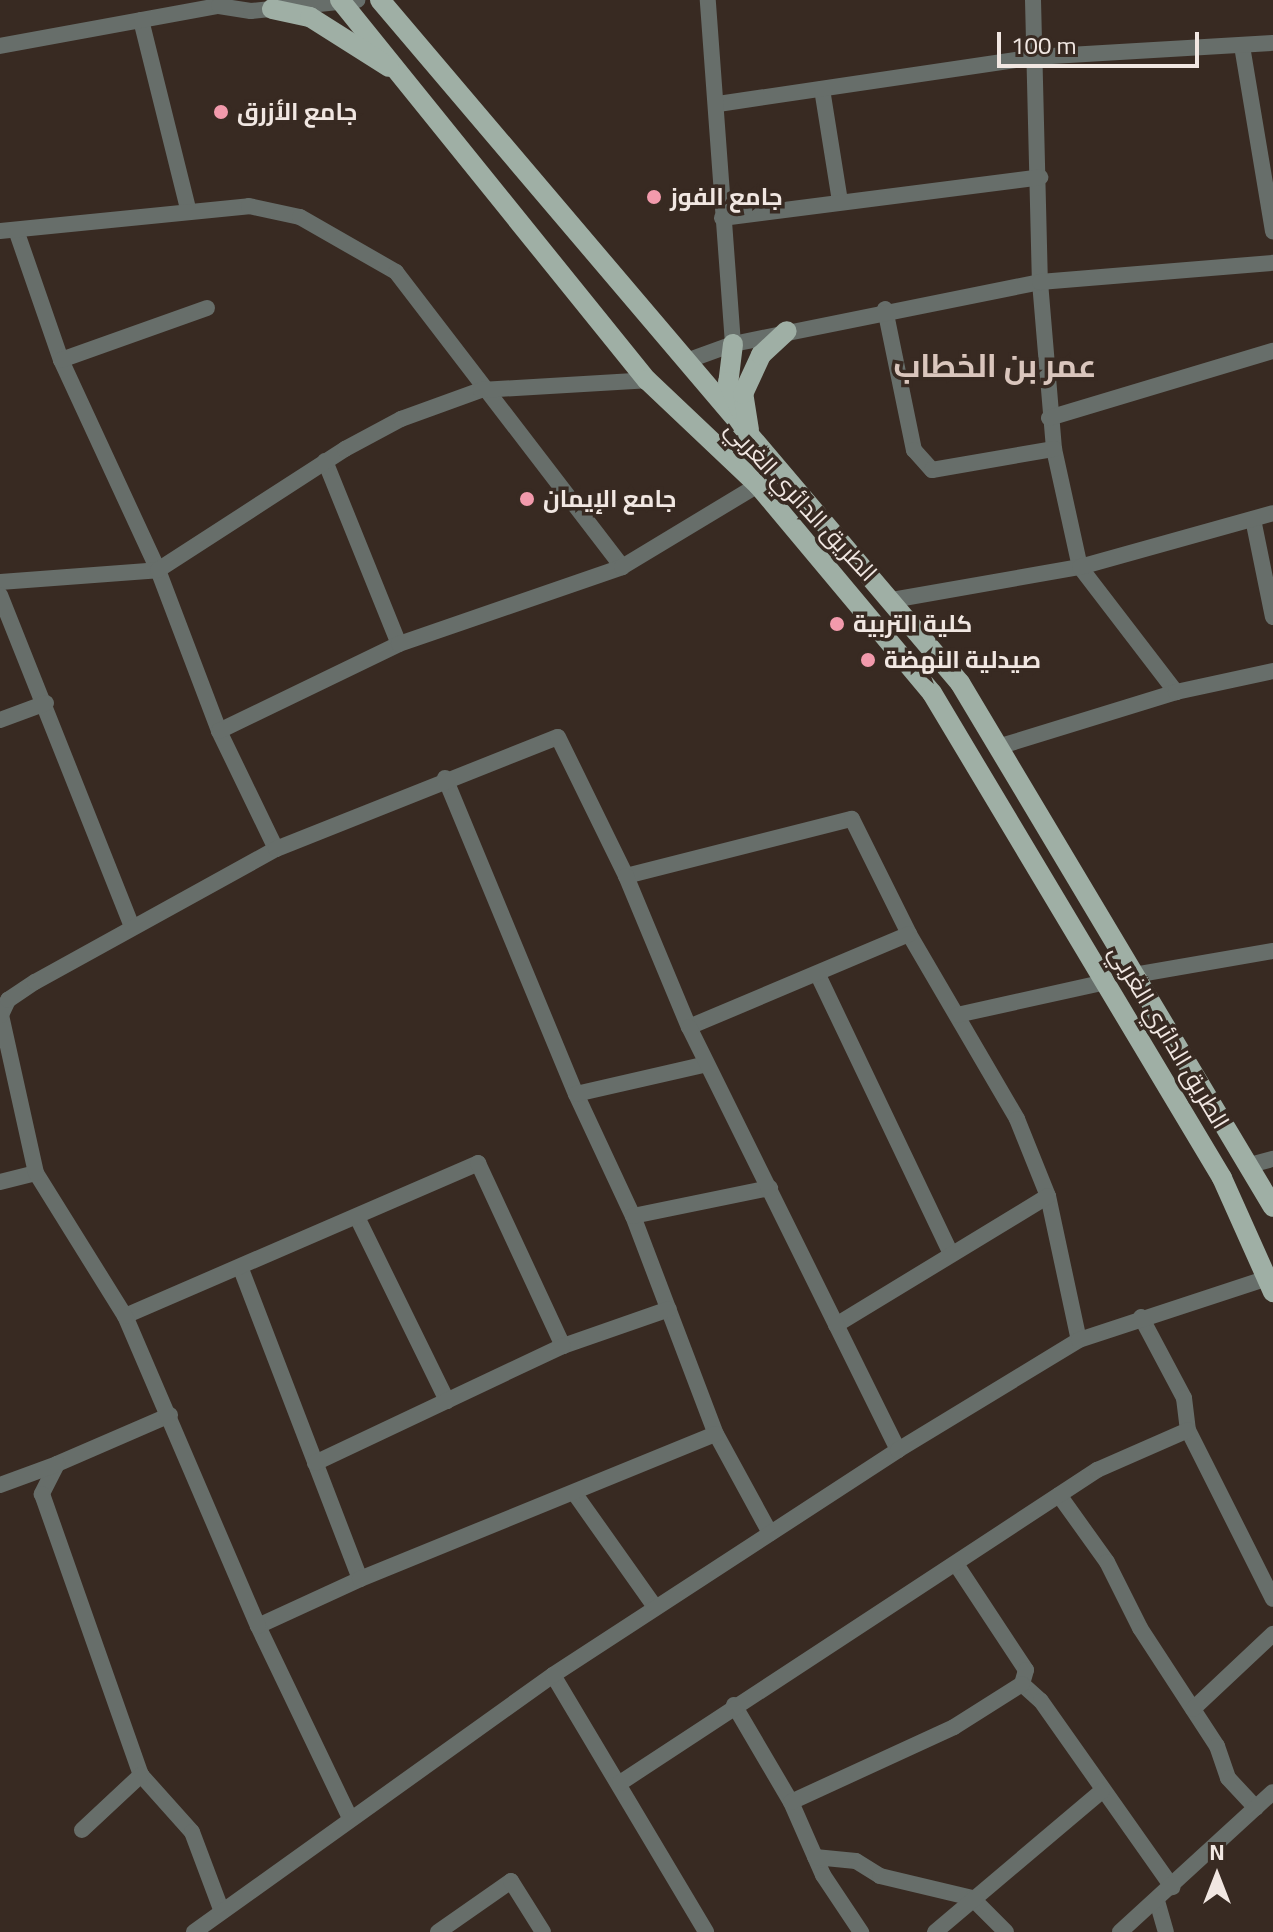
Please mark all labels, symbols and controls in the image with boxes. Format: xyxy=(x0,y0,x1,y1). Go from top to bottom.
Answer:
scale bar xyxy=(1001,16,1203,66)
text: 100 m xyxy=(1011,23,1077,68)
place label: جامع الأزرق xyxy=(237,98,357,126)
marker: جامع الأزرق xyxy=(212,103,230,121)
place label: جامع الفوز xyxy=(670,183,783,211)
marker: جامع الفوز xyxy=(645,188,663,206)
district label: عمر بن الخطاب xyxy=(893,346,1097,384)
street label: الطريق الدائري الغربي xyxy=(719,415,883,587)
place label: جامع الإيمان xyxy=(543,485,676,513)
marker: جامع الإيمان xyxy=(518,490,536,508)
place label: كلية التربية xyxy=(853,610,972,638)
marker: كلية التربية xyxy=(828,615,846,633)
place label: صيدلية النهضة xyxy=(884,646,1041,674)
marker: صيدلية النهضة xyxy=(859,651,877,669)
street label: الطريق الدائري الغربي xyxy=(1103,940,1235,1134)
text: N xyxy=(1210,1831,1224,1873)
north arrow xyxy=(1177,1836,1257,1916)

